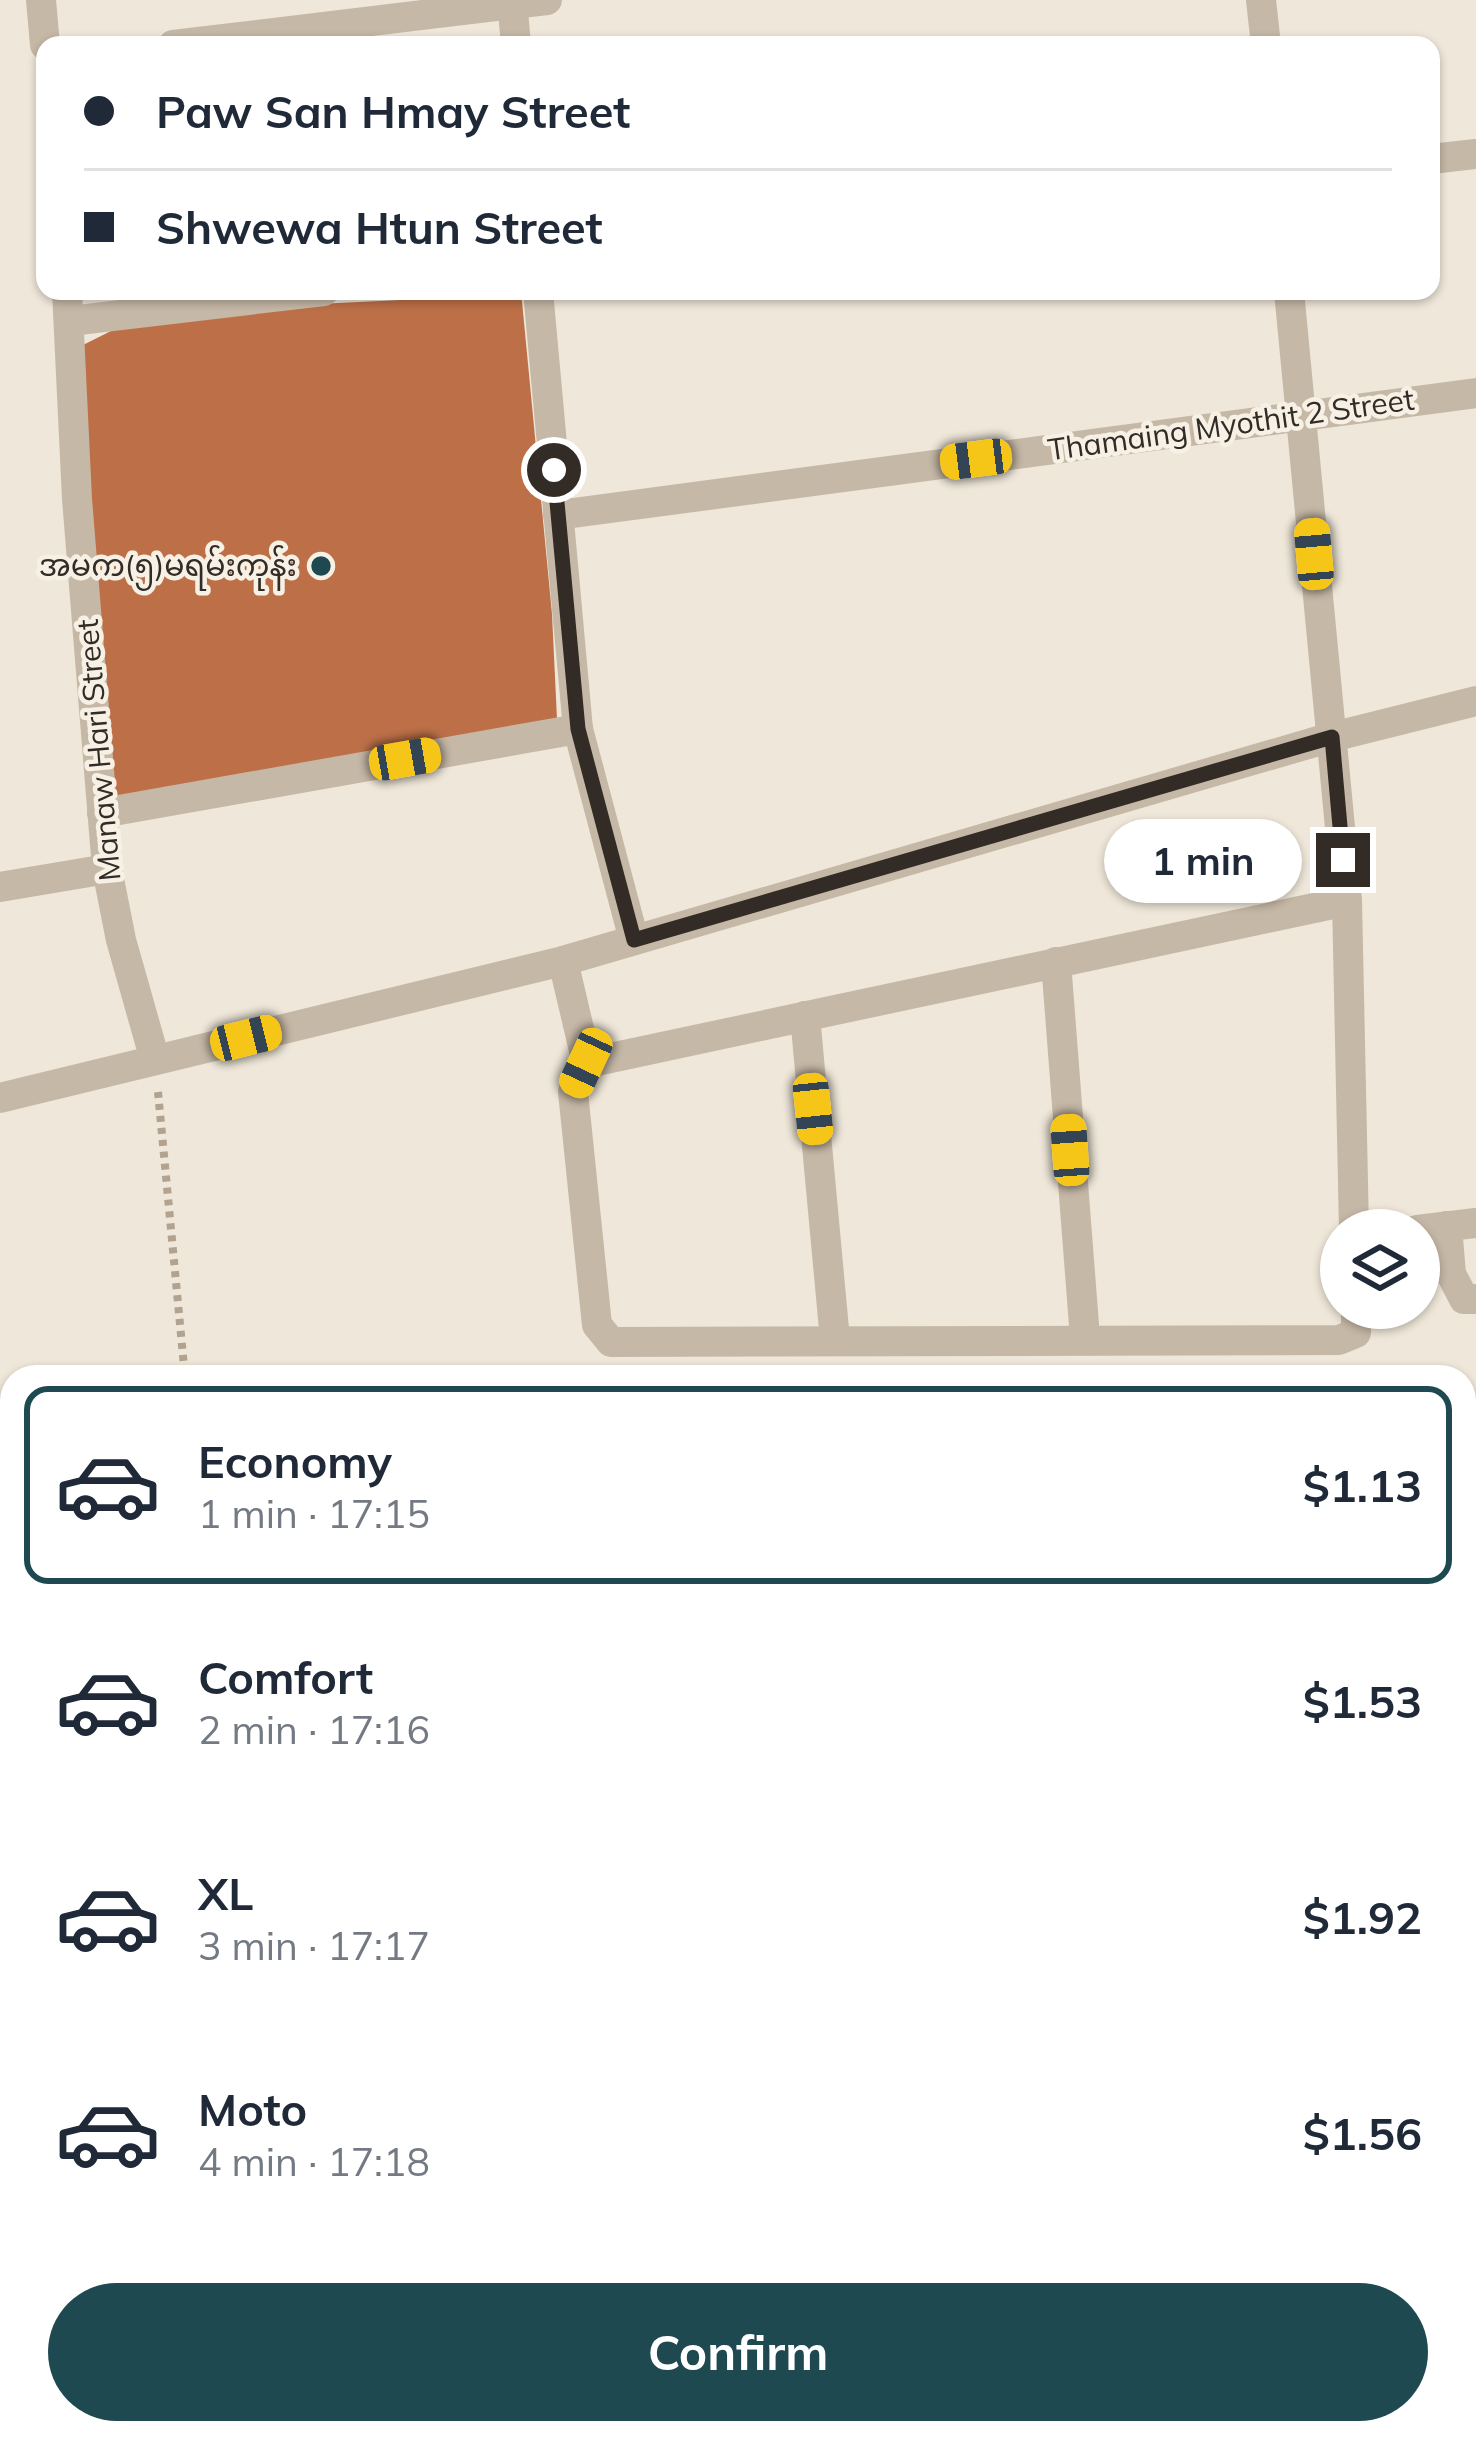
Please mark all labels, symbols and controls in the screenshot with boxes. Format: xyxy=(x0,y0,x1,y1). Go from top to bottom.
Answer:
text: Paw San Hmay Street xyxy=(156,83,630,139)
text: Shwewa Htun Street xyxy=(156,199,603,255)
street label: Thamaing Myothit 2 Street xyxy=(1045,379,1416,469)
car xyxy=(938,437,1014,481)
route start xyxy=(527,443,581,497)
car xyxy=(1293,517,1335,591)
place label: အမက(၅)မရမ်းကုန်း xyxy=(39,544,297,591)
marker: အမက(၅)မရမ်းကုန်း xyxy=(308,553,334,579)
street label: Manaw Hari Street xyxy=(68,617,128,883)
car xyxy=(366,735,444,783)
callout: 1 min xyxy=(1103,818,1301,902)
route end xyxy=(1316,833,1370,887)
text: 1 min xyxy=(1152,836,1254,885)
car xyxy=(207,1012,285,1064)
car xyxy=(554,1023,618,1103)
car xyxy=(791,1071,835,1147)
car xyxy=(1050,1113,1090,1187)
map controls xyxy=(1320,1209,1440,1329)
button: layers xyxy=(1320,1209,1440,1329)
icon: car xyxy=(54,1431,162,1539)
text: Economy xyxy=(198,1433,392,1489)
text: $1.13 xyxy=(1303,1457,1422,1513)
text: 1 min · 17:15 xyxy=(198,1489,430,1538)
icon: car xyxy=(54,1647,162,1755)
text: Comfort xyxy=(198,1649,373,1705)
text: $1.53 xyxy=(1303,1673,1422,1729)
text: 2 min · 17:16 xyxy=(198,1705,430,1754)
icon: car xyxy=(54,1863,162,1971)
text: XL xyxy=(198,1865,253,1921)
text: $1.92 xyxy=(1303,1889,1422,1945)
text: 3 min · 17:17 xyxy=(198,1921,430,1970)
icon: car xyxy=(54,2079,162,2187)
text: Moto xyxy=(198,2081,307,2137)
text: $1.56 xyxy=(1303,2105,1422,2161)
text: 4 min · 17:18 xyxy=(198,2137,430,2186)
button: Confirm xyxy=(48,2283,1428,2421)

